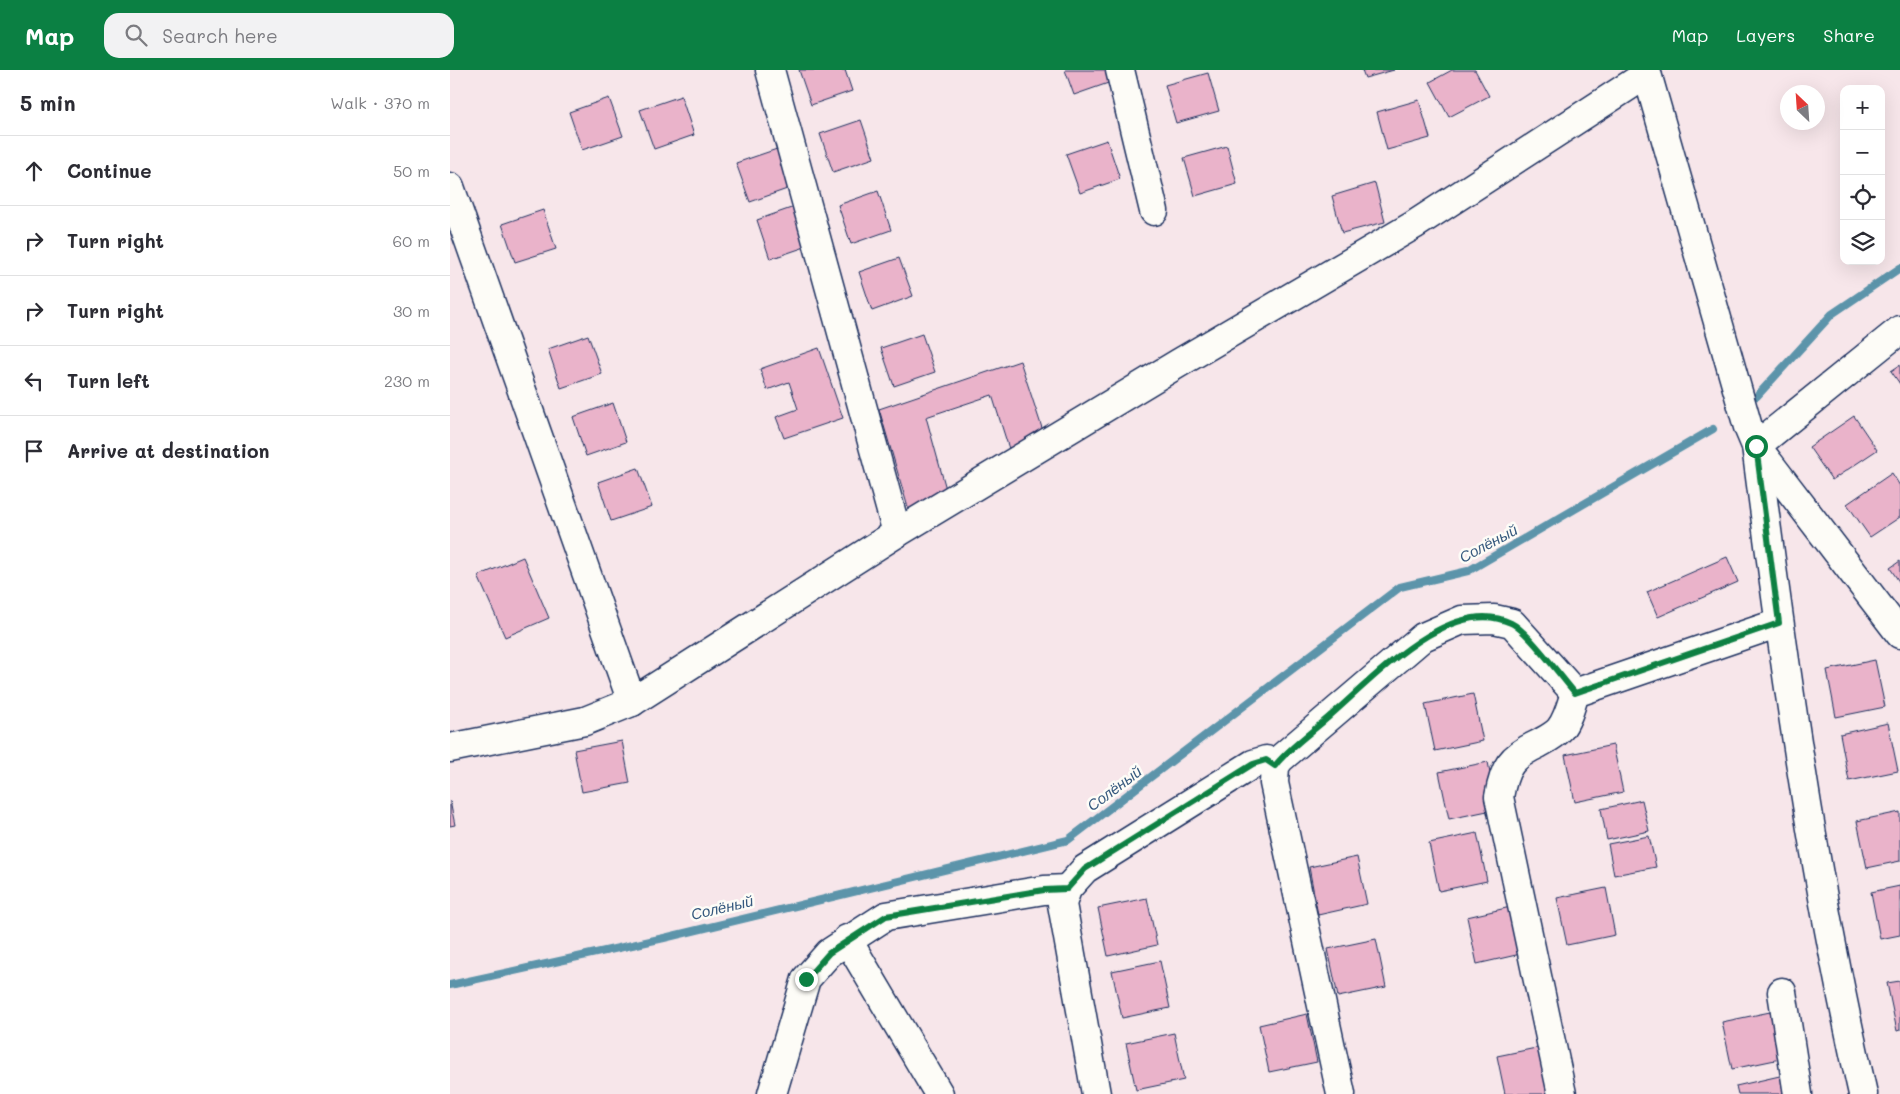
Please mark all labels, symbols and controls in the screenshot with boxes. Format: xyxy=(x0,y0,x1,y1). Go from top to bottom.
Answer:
search box xyxy=(104,13,454,58)
text: Map xyxy=(25,20,74,51)
icon: search xyxy=(122,21,150,49)
text: Search here xyxy=(162,23,278,48)
text: Map xyxy=(1672,23,1708,47)
text: Layers xyxy=(1736,23,1795,47)
text: Share xyxy=(1823,23,1875,47)
north arrow xyxy=(1780,85,1825,130)
map controls xyxy=(1840,85,1885,265)
button: + xyxy=(1840,85,1885,130)
text: 5 min xyxy=(20,89,76,116)
text: Walk · 370 m xyxy=(330,92,430,113)
button: − xyxy=(1840,130,1885,175)
icon: ahead xyxy=(20,157,48,185)
text: Continue xyxy=(67,158,152,183)
text: 50 m xyxy=(393,160,430,181)
button: locate xyxy=(1840,175,1885,220)
button: layers xyxy=(1840,220,1885,265)
icon: right xyxy=(20,227,48,255)
text: Turn right xyxy=(67,228,164,253)
text: 60 m xyxy=(393,230,430,251)
icon: right xyxy=(20,297,48,325)
text: Turn right xyxy=(67,298,164,323)
text: 30 m xyxy=(393,300,430,321)
icon: left xyxy=(20,367,48,395)
text: Turn left xyxy=(67,368,150,393)
text: 230 m xyxy=(384,370,430,391)
route start xyxy=(1745,435,1768,458)
icon: arrive xyxy=(20,437,48,465)
text: Arrive at destination xyxy=(67,438,270,463)
water label: Солёный xyxy=(1455,519,1521,567)
water label: Солёный xyxy=(1083,761,1146,815)
water label: Солёный xyxy=(689,890,756,924)
route end xyxy=(795,968,818,991)

